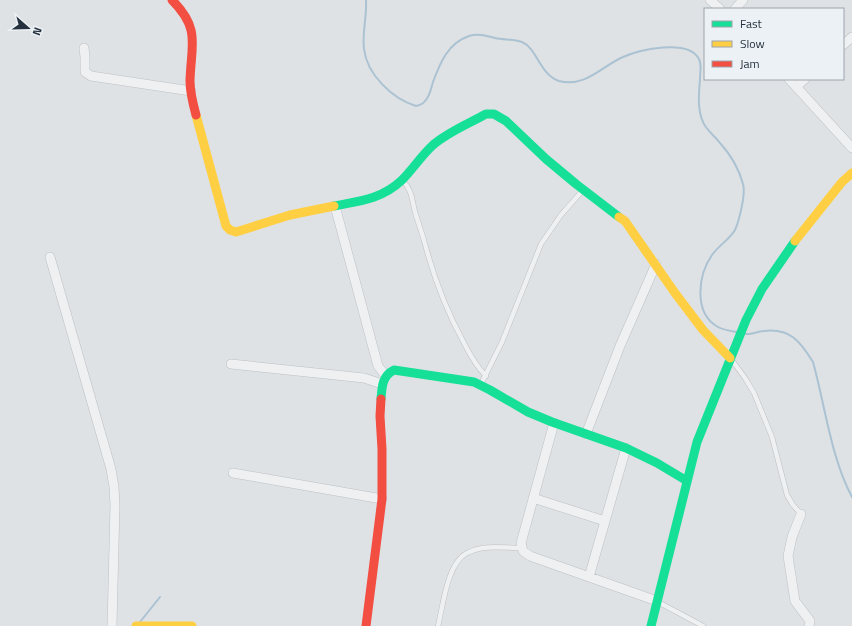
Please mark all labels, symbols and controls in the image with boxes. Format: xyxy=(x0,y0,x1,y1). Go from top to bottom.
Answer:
north arrow xyxy=(8,8,48,48)
legend xyxy=(704,8,844,80)
text: Fast xyxy=(740,14,763,33)
text: N xyxy=(29,25,46,38)
text: Slow xyxy=(740,34,765,53)
text: Jam xyxy=(740,54,760,73)

